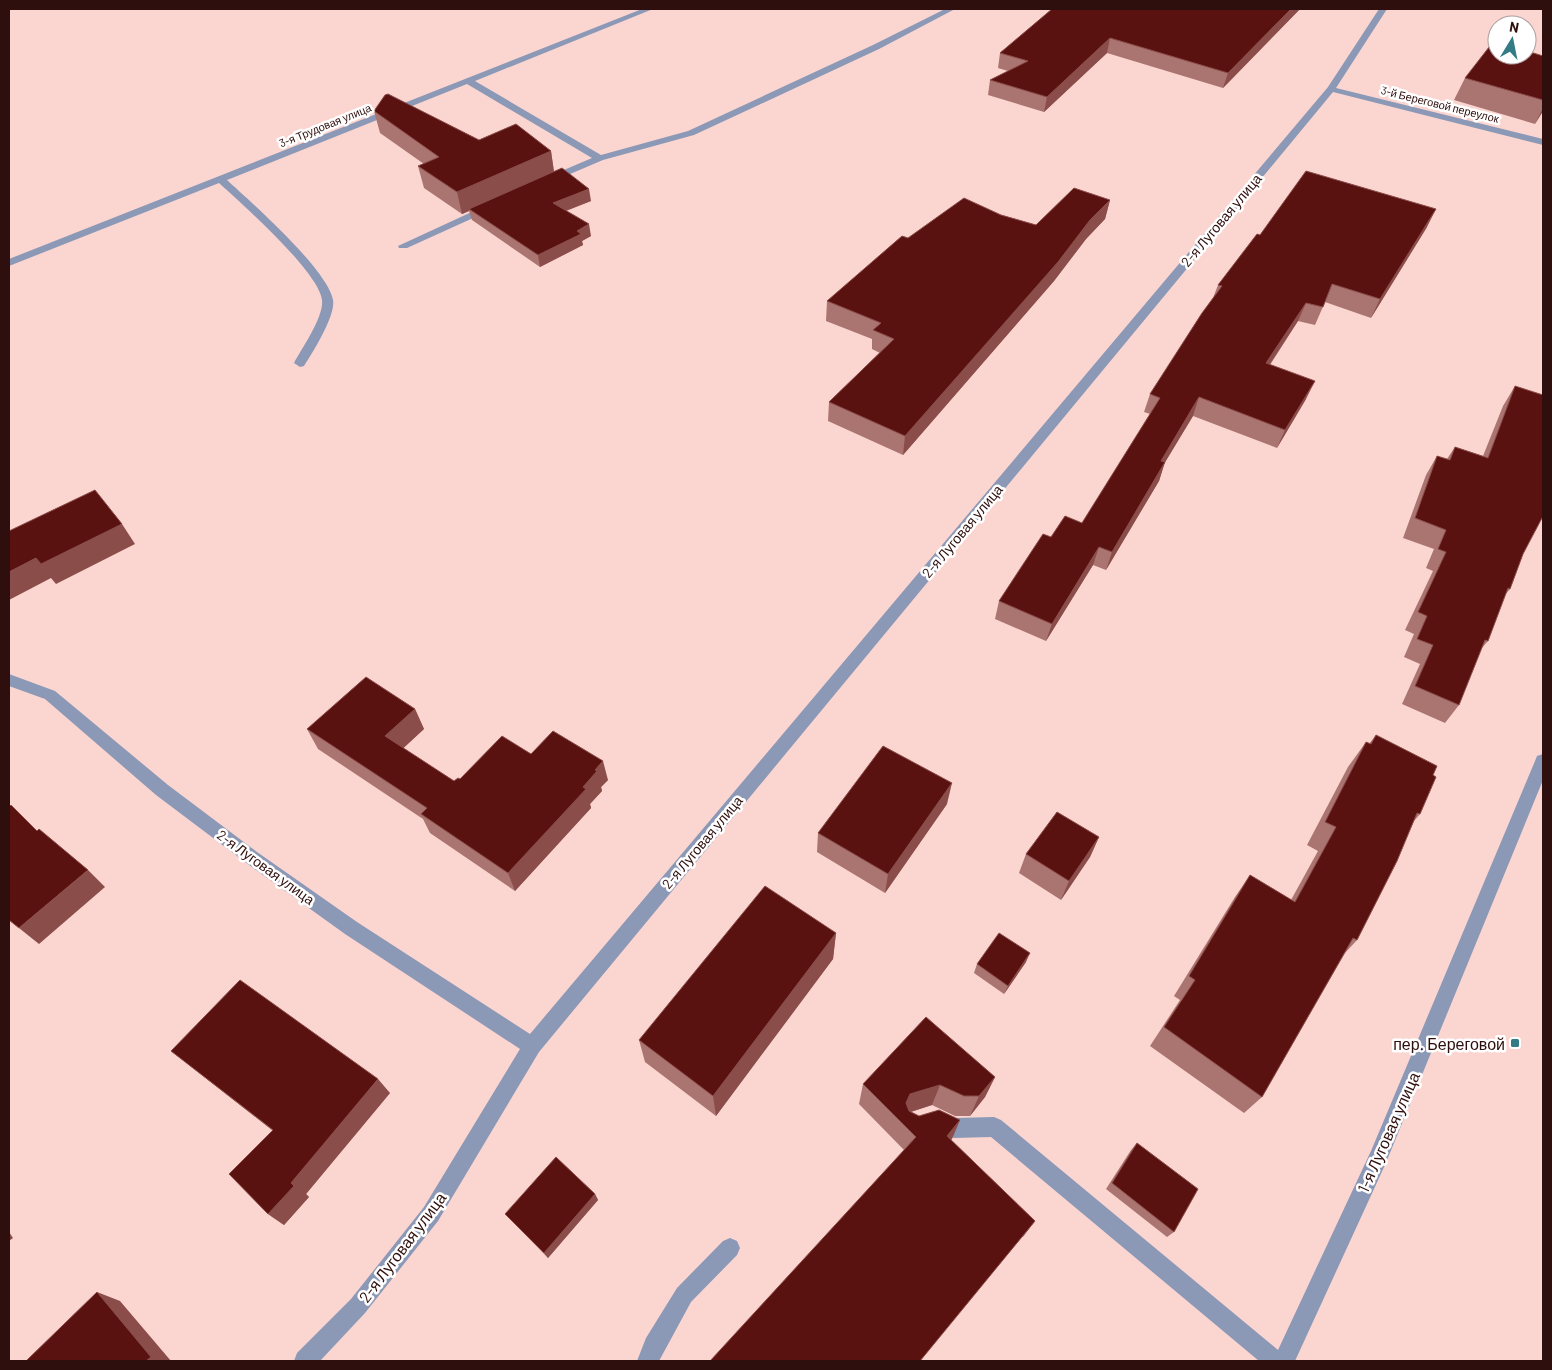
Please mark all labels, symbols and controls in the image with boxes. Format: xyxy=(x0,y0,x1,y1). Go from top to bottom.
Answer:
north arrow xyxy=(1487,15,1537,65)
text: N xyxy=(1508,18,1520,36)
street label: 3-й Береговой переулок xyxy=(1380,83,1500,125)
street label: 3-я Трудовая улица xyxy=(277,100,374,149)
street label: 2-я Луговая улица xyxy=(1177,170,1265,270)
street label: 2-я Луговая улица xyxy=(918,481,1006,581)
street label: 2-я Луговая улица xyxy=(658,792,746,892)
street label: 2-я Луговая улица xyxy=(214,826,318,908)
place label: пер. Береговой xyxy=(1393,1034,1505,1053)
marker: пер. Береговой xyxy=(1509,1037,1521,1049)
street label: 1-я Луговая улица xyxy=(1353,1069,1423,1195)
street label: 2-я Луговая улица xyxy=(354,1188,450,1306)

